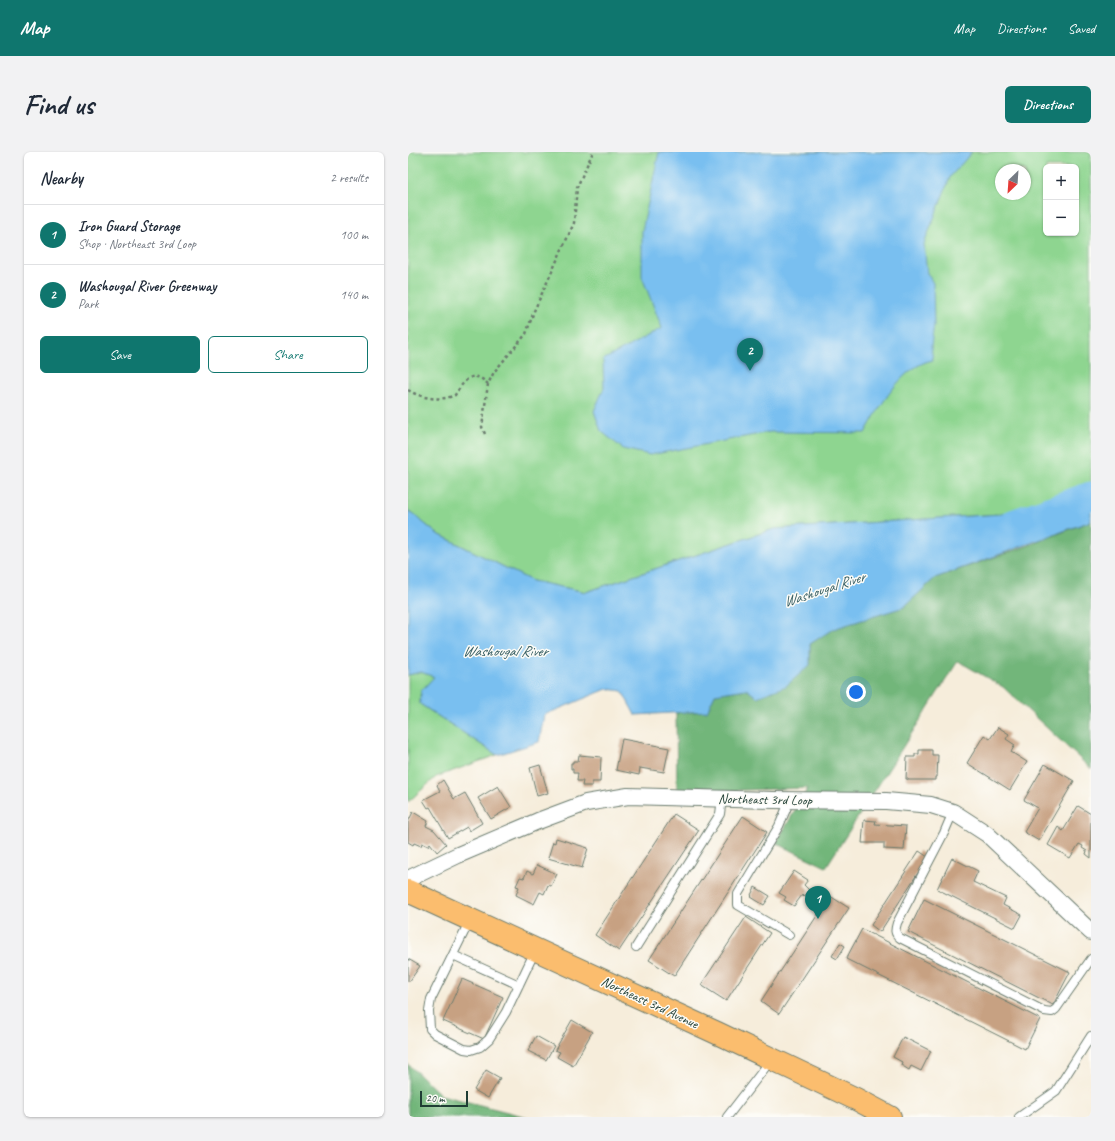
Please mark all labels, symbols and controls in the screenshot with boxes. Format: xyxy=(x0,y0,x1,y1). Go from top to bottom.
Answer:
text: Map xyxy=(20,16,50,40)
text: Map xyxy=(954,20,975,37)
text: Directions xyxy=(997,20,1046,37)
text: Saved xyxy=(1068,20,1095,37)
button: Directions xyxy=(1005,86,1091,123)
text: Find us xyxy=(24,87,94,122)
north arrow xyxy=(995,164,1031,200)
map controls xyxy=(1043,164,1079,236)
button: + xyxy=(1043,164,1079,200)
text: Nearby xyxy=(40,168,83,189)
text: 2 results xyxy=(330,170,368,186)
button: − xyxy=(1043,200,1079,236)
text: Iron Guard Storage xyxy=(78,217,179,236)
text: 1 xyxy=(50,227,56,243)
text: 100 m xyxy=(340,227,368,243)
text: Shop · Northeast 3rd Loop xyxy=(78,236,196,252)
text: Washougal River Greenway xyxy=(78,277,216,296)
text: 2 xyxy=(50,287,56,303)
text: 140 m xyxy=(340,287,368,303)
text: Park xyxy=(78,296,99,312)
button: Save xyxy=(40,336,200,373)
button: Share xyxy=(208,336,368,373)
pin: 2 xyxy=(737,338,763,371)
water label: Washougal River xyxy=(781,567,870,612)
water label: Washougal River xyxy=(463,642,550,661)
your location xyxy=(846,682,866,702)
street label: Northeast 3rd Loop xyxy=(718,790,813,809)
pin: 1 xyxy=(805,886,831,919)
street label: Northeast 3rd Avenue xyxy=(599,973,702,1033)
scale bar xyxy=(420,1089,468,1108)
text: 20 m xyxy=(426,1091,445,1105)

